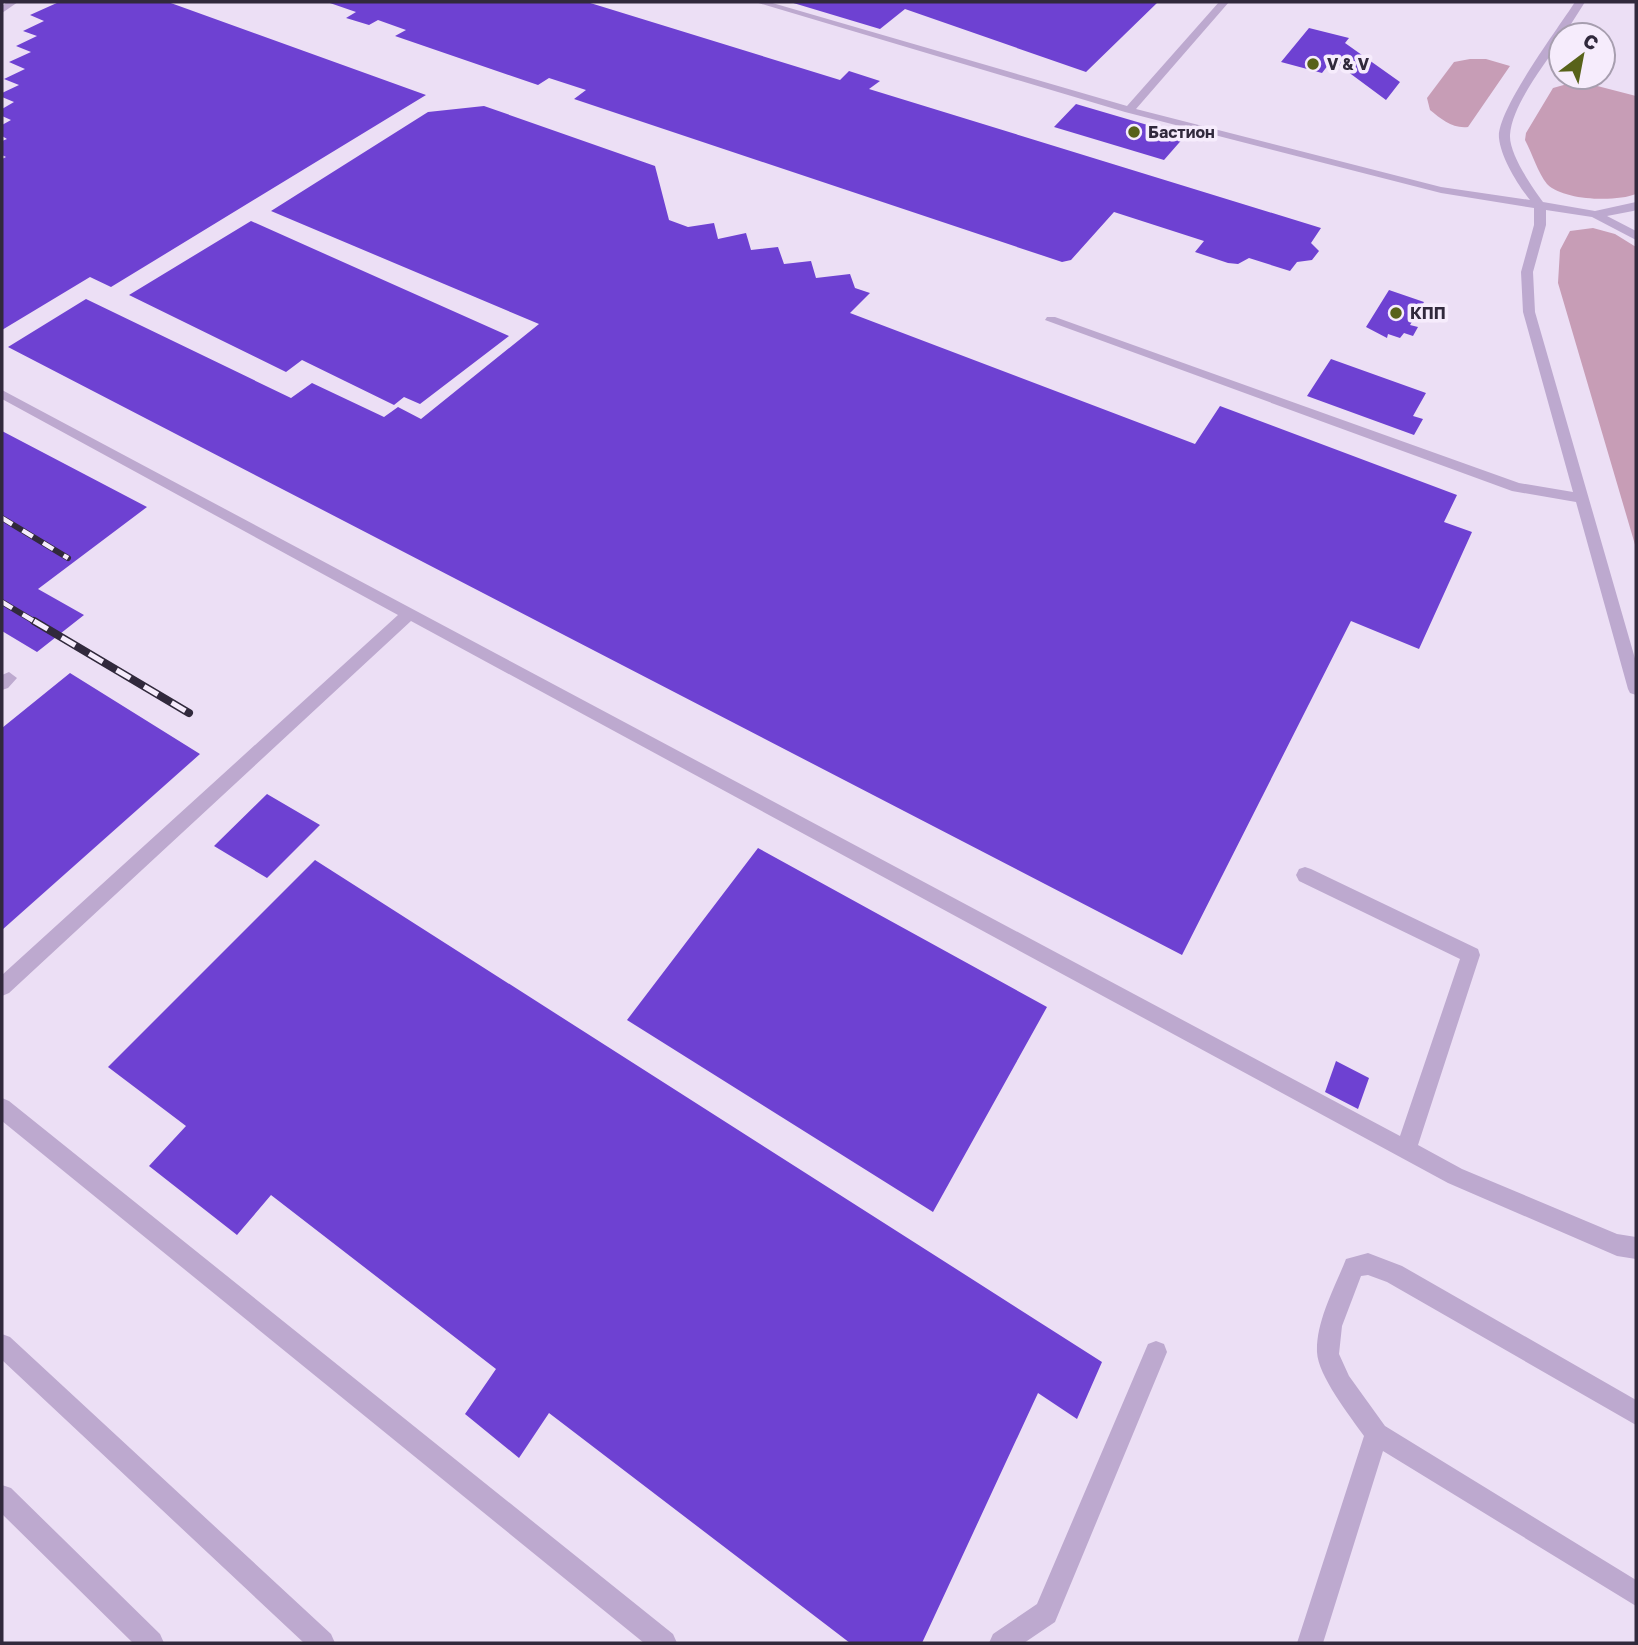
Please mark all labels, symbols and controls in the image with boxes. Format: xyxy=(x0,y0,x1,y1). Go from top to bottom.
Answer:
north arrow xyxy=(1547,21,1617,91)
text: С xyxy=(1579,28,1603,54)
place label: V & V xyxy=(1327,54,1370,74)
marker: V & V xyxy=(1305,56,1321,72)
place label: Бастион xyxy=(1148,122,1215,142)
marker: Бастион xyxy=(1126,124,1142,140)
place label: КПП xyxy=(1410,303,1446,323)
marker: КПП xyxy=(1388,305,1404,321)

